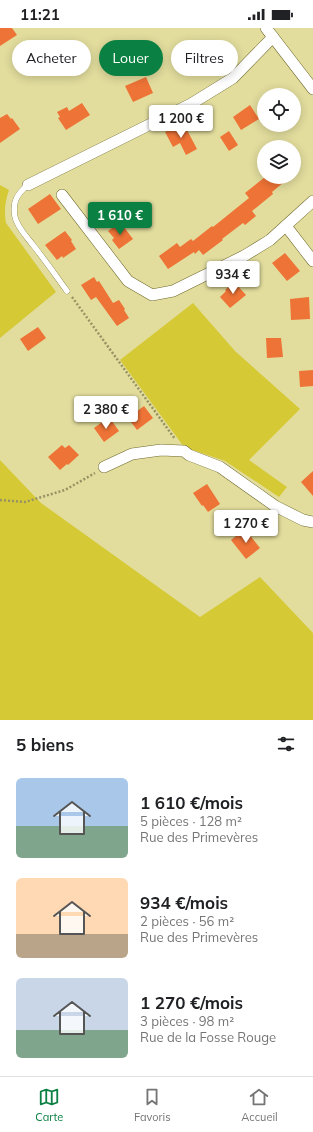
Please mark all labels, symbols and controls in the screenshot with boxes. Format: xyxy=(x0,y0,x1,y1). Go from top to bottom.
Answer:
text: 11:21 xyxy=(20,5,60,24)
chip: Acheter xyxy=(12,40,91,76)
chip: Louer xyxy=(99,40,163,76)
chip: Filtres xyxy=(171,40,238,76)
map controls xyxy=(257,88,301,184)
button: locate xyxy=(257,88,301,132)
pin: 1 200 € xyxy=(144,105,218,139)
text: 1 200 € xyxy=(158,110,204,126)
button: layers xyxy=(257,140,301,184)
pin: 1 610 € xyxy=(83,202,157,236)
text: 1 610 € xyxy=(97,207,143,223)
pin: 934 € xyxy=(205,261,261,295)
text: 934 € xyxy=(216,266,250,282)
pin: 2 380 € xyxy=(69,396,143,430)
text: 2 380 € xyxy=(83,401,129,417)
pin: 1 270 € xyxy=(209,510,283,544)
text: 1 270 € xyxy=(223,515,269,531)
icon: filters xyxy=(275,733,297,755)
text: 5 biens xyxy=(16,734,74,755)
text: 1 610 €/mois xyxy=(140,792,243,813)
icon: home xyxy=(48,794,96,842)
text: 5 pièces · 128 m² xyxy=(140,813,242,829)
text: Rue des Primevères xyxy=(140,829,258,845)
text: 934 €/mois xyxy=(140,892,228,913)
icon: home xyxy=(48,894,96,942)
text: 2 pièces · 56 m² xyxy=(140,913,234,929)
text: Rue des Primevères xyxy=(140,929,258,945)
text: 1 270 €/mois xyxy=(140,992,243,1013)
icon: home xyxy=(48,994,96,1042)
text: 3 pièces · 98 m² xyxy=(140,1013,234,1029)
text: Rue de la Fosse Rouge xyxy=(140,1029,276,1045)
tab: Carte xyxy=(35,1086,63,1124)
tab: Favoris xyxy=(134,1086,171,1124)
tab: Accueil xyxy=(241,1086,278,1124)

